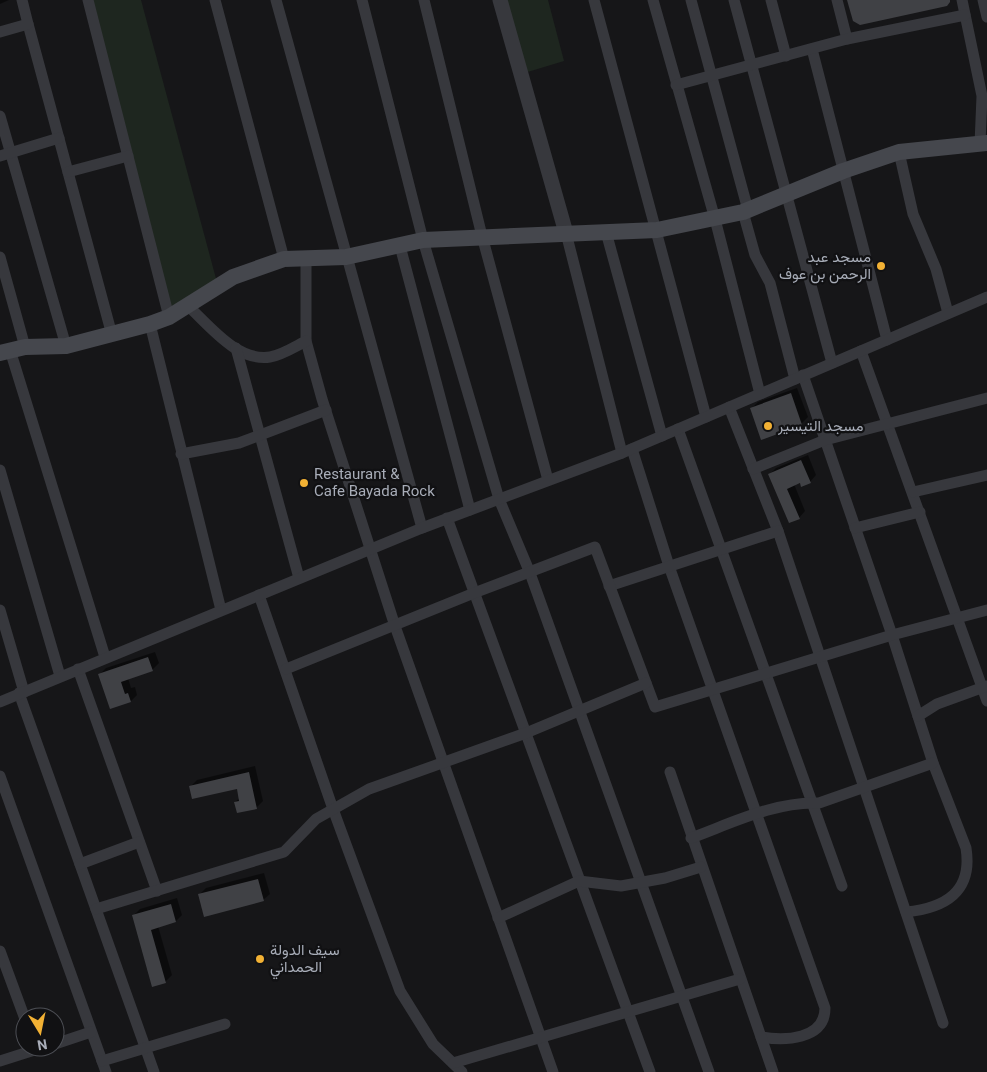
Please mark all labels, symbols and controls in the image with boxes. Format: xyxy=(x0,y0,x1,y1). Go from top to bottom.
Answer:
place label: مسجد عبد الرحمن بن عوف xyxy=(779,248,871,284)
marker: مسجد عبد الرحمن بن عوف xyxy=(875,260,887,272)
place label: مسجد التيسير xyxy=(777,417,864,435)
marker: مسجد التيسير xyxy=(762,420,774,432)
place label: Restaurant & Cafe Bayada Rock xyxy=(314,465,435,500)
marker: Restaurant & Cafe Bayada Rock xyxy=(298,477,310,489)
place label: سيف الدولة الحمداني xyxy=(270,941,340,980)
marker: سيف الدولة الحمداني xyxy=(254,953,266,965)
north arrow xyxy=(15,1007,65,1057)
text: N xyxy=(36,1036,49,1054)

